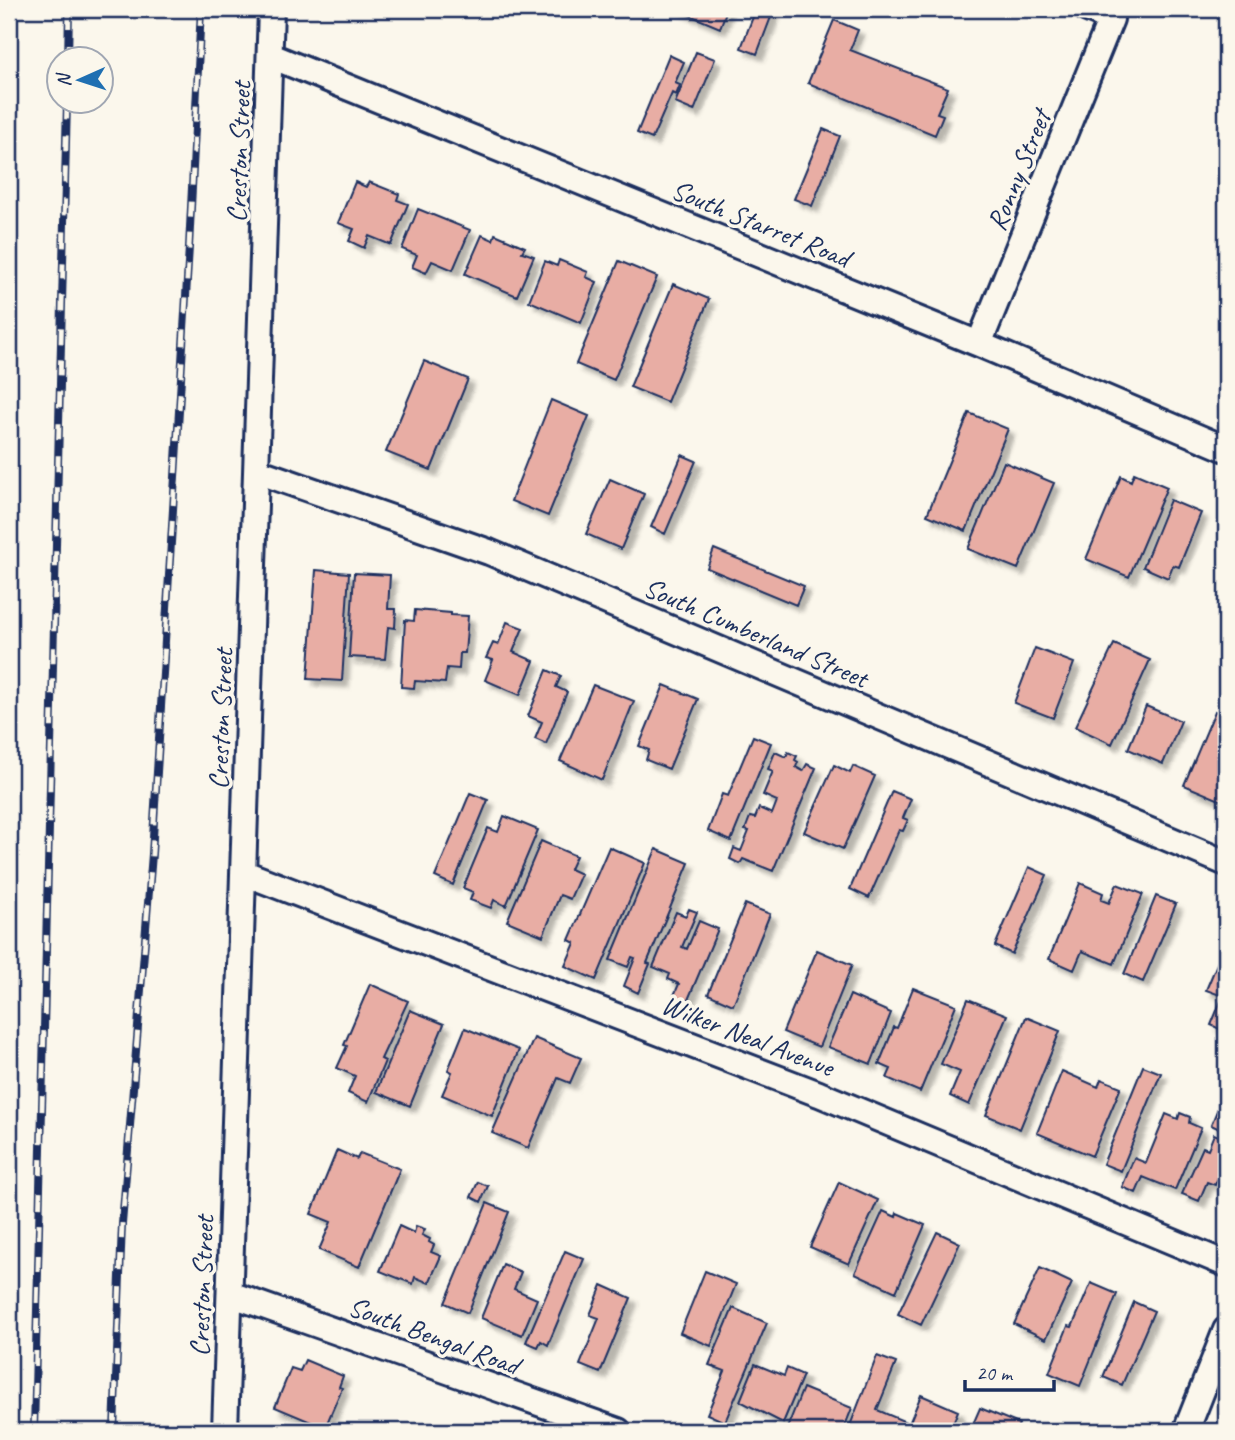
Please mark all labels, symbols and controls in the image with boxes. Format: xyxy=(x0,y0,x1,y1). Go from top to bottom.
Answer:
north arrow xyxy=(46,46,116,116)
text: N xyxy=(52,71,76,87)
street label: Creston Street xyxy=(219,78,259,223)
street label: Ronny Street xyxy=(979,101,1060,235)
street label: South Starret Road xyxy=(667,172,859,277)
street label: South Cumberland Street xyxy=(639,569,876,697)
street label: Creston Street xyxy=(201,645,241,790)
street label: Wilker Neal Avenue xyxy=(657,987,840,1085)
street label: Creston Street xyxy=(182,1212,222,1357)
street label: South Bengal Road xyxy=(344,1288,528,1384)
scale bar xyxy=(965,1349,1055,1393)
text: 20 m xyxy=(976,1360,1014,1386)

